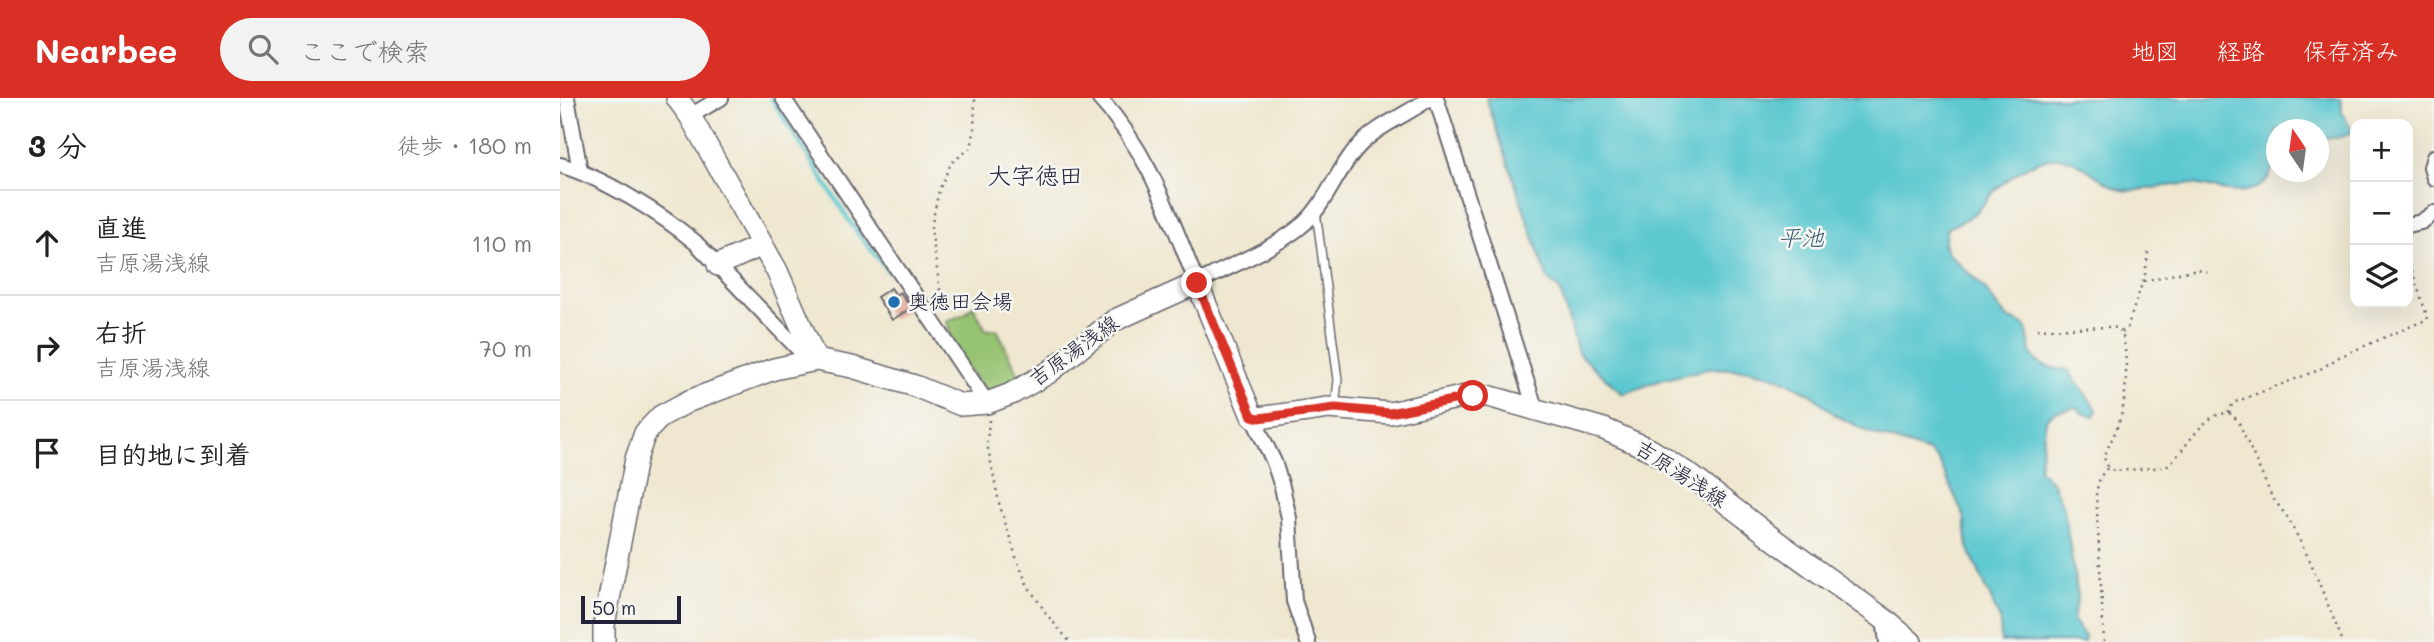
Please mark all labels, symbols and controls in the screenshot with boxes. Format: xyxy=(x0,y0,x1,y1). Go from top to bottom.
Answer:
search box xyxy=(220,18,710,81)
text: Nearbee xyxy=(35,28,178,71)
icon: search xyxy=(244,30,282,68)
text: ここで検索 xyxy=(300,34,430,68)
text: 地図 xyxy=(2131,35,2179,66)
text: 経路 xyxy=(2217,35,2265,66)
text: 保存済み xyxy=(2303,35,2399,66)
north arrow xyxy=(2266,119,2329,182)
map controls xyxy=(2350,119,2413,308)
button: + xyxy=(2350,119,2413,182)
text: 3 分 xyxy=(28,125,87,165)
text: 徒歩 · 180 m xyxy=(397,130,532,160)
district label: 大字徳田 xyxy=(987,159,1083,190)
button: − xyxy=(2350,182,2413,245)
text: 直進 xyxy=(95,210,147,244)
water label: 平池 xyxy=(1778,222,1825,252)
icon: ahead xyxy=(28,224,66,262)
text: 110 m xyxy=(472,228,532,258)
button: layers xyxy=(2350,245,2413,308)
text: 吉原湯浅線 xyxy=(95,247,210,277)
route end xyxy=(1181,267,1212,298)
place label: 奥徳田会場 xyxy=(908,287,1013,314)
marker: 奥徳田会場 xyxy=(886,294,902,310)
street label: 吉原湯浅線 xyxy=(1023,308,1124,392)
text: 右折 xyxy=(95,315,147,349)
icon: right xyxy=(28,329,66,367)
text: 70 m xyxy=(479,333,532,363)
text: 吉原湯浅線 xyxy=(95,352,210,382)
route start xyxy=(1457,380,1488,411)
street label: 吉原湯浅線 xyxy=(1630,433,1733,513)
icon: arrive xyxy=(28,434,66,472)
text: 目的地に到着 xyxy=(95,437,251,471)
scale bar xyxy=(581,593,681,625)
text: 50 m xyxy=(592,595,636,620)

